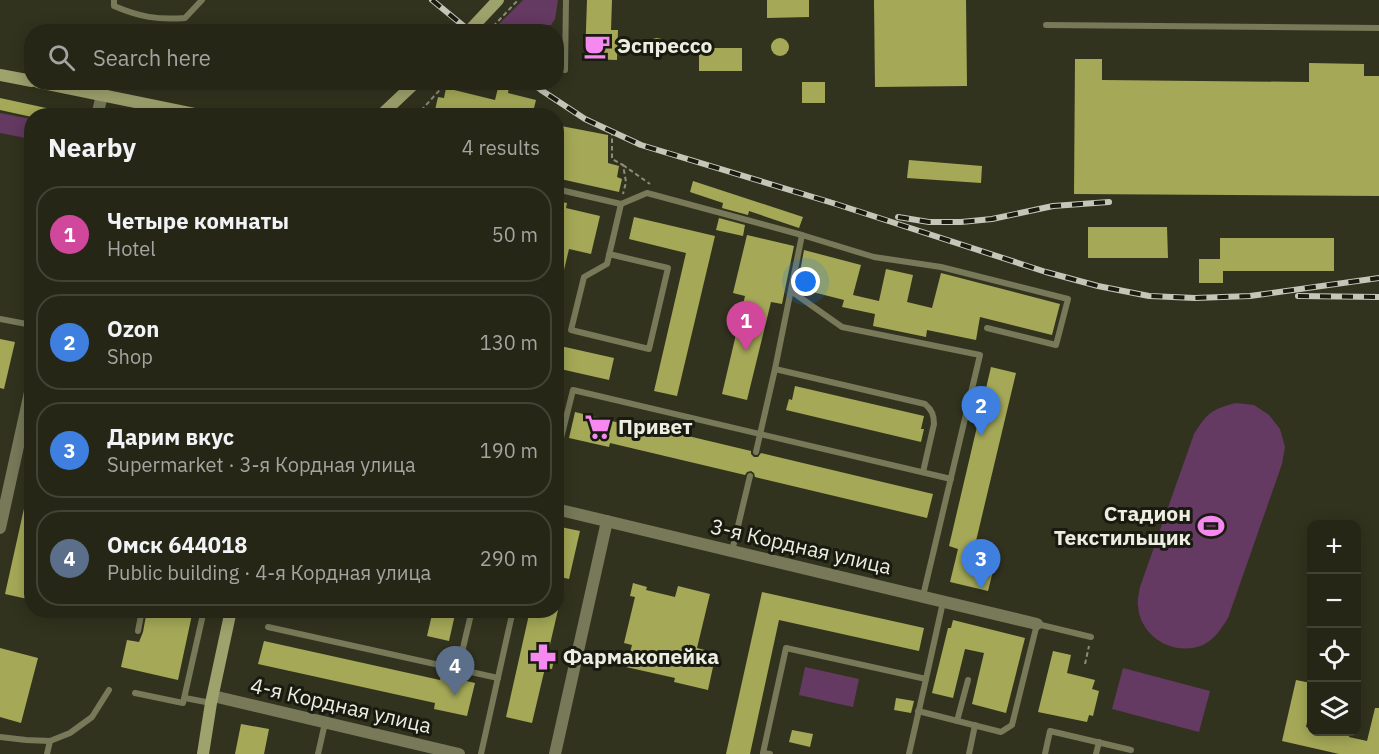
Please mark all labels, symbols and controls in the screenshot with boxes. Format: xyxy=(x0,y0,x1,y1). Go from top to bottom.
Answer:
search box xyxy=(24,24,564,90)
cafe icon: Эспрессо xyxy=(582,31,612,61)
place label: Эспрессо xyxy=(617,31,713,59)
icon: search xyxy=(45,41,78,74)
text: Search here xyxy=(93,43,211,72)
text: Nearby xyxy=(48,130,136,164)
text: 4 results xyxy=(462,134,540,161)
text: Четыре комнаты xyxy=(107,206,289,235)
text: 1 xyxy=(64,221,76,248)
text: 50 m xyxy=(492,221,538,248)
text: Hotel xyxy=(107,235,156,262)
your location xyxy=(791,267,820,296)
pin: 1 xyxy=(726,302,766,351)
text: Ozon xyxy=(107,314,159,343)
text: 2 xyxy=(64,329,76,356)
text: 130 m xyxy=(480,329,538,356)
text: Shop xyxy=(107,343,153,370)
pin: 2 xyxy=(962,386,1000,436)
supermarket icon: Привет xyxy=(583,412,613,442)
place label: Привет xyxy=(618,412,693,440)
text: Дарим вкус xyxy=(107,422,234,451)
text: 3 xyxy=(64,437,76,464)
text: 190 m xyxy=(480,437,538,464)
text: Supermarket · 3-я Кордная улица xyxy=(107,451,416,478)
place label: Стадион Текстильщик xyxy=(1054,499,1191,551)
sports icon: Стадион Текстильщик xyxy=(1196,511,1226,541)
street label: 3-я Кордная улица xyxy=(708,512,894,580)
map controls xyxy=(1307,520,1361,736)
button: + xyxy=(1307,520,1361,574)
text: Омск 644018 xyxy=(107,530,247,559)
pin: 3 xyxy=(962,540,1000,589)
text: 4 xyxy=(64,545,76,572)
text: 290 m xyxy=(480,545,538,572)
text: Public building · 4-я Кордная улица xyxy=(107,559,431,586)
button: − xyxy=(1307,574,1361,628)
button: locate xyxy=(1307,628,1361,682)
pharmacy icon: Фармакопейка xyxy=(528,642,558,672)
place label: Фармакопейка xyxy=(563,642,719,670)
pin: 4 xyxy=(436,646,474,696)
street label: 4-я Кордная улица xyxy=(248,671,434,739)
button: layers xyxy=(1307,682,1361,736)

